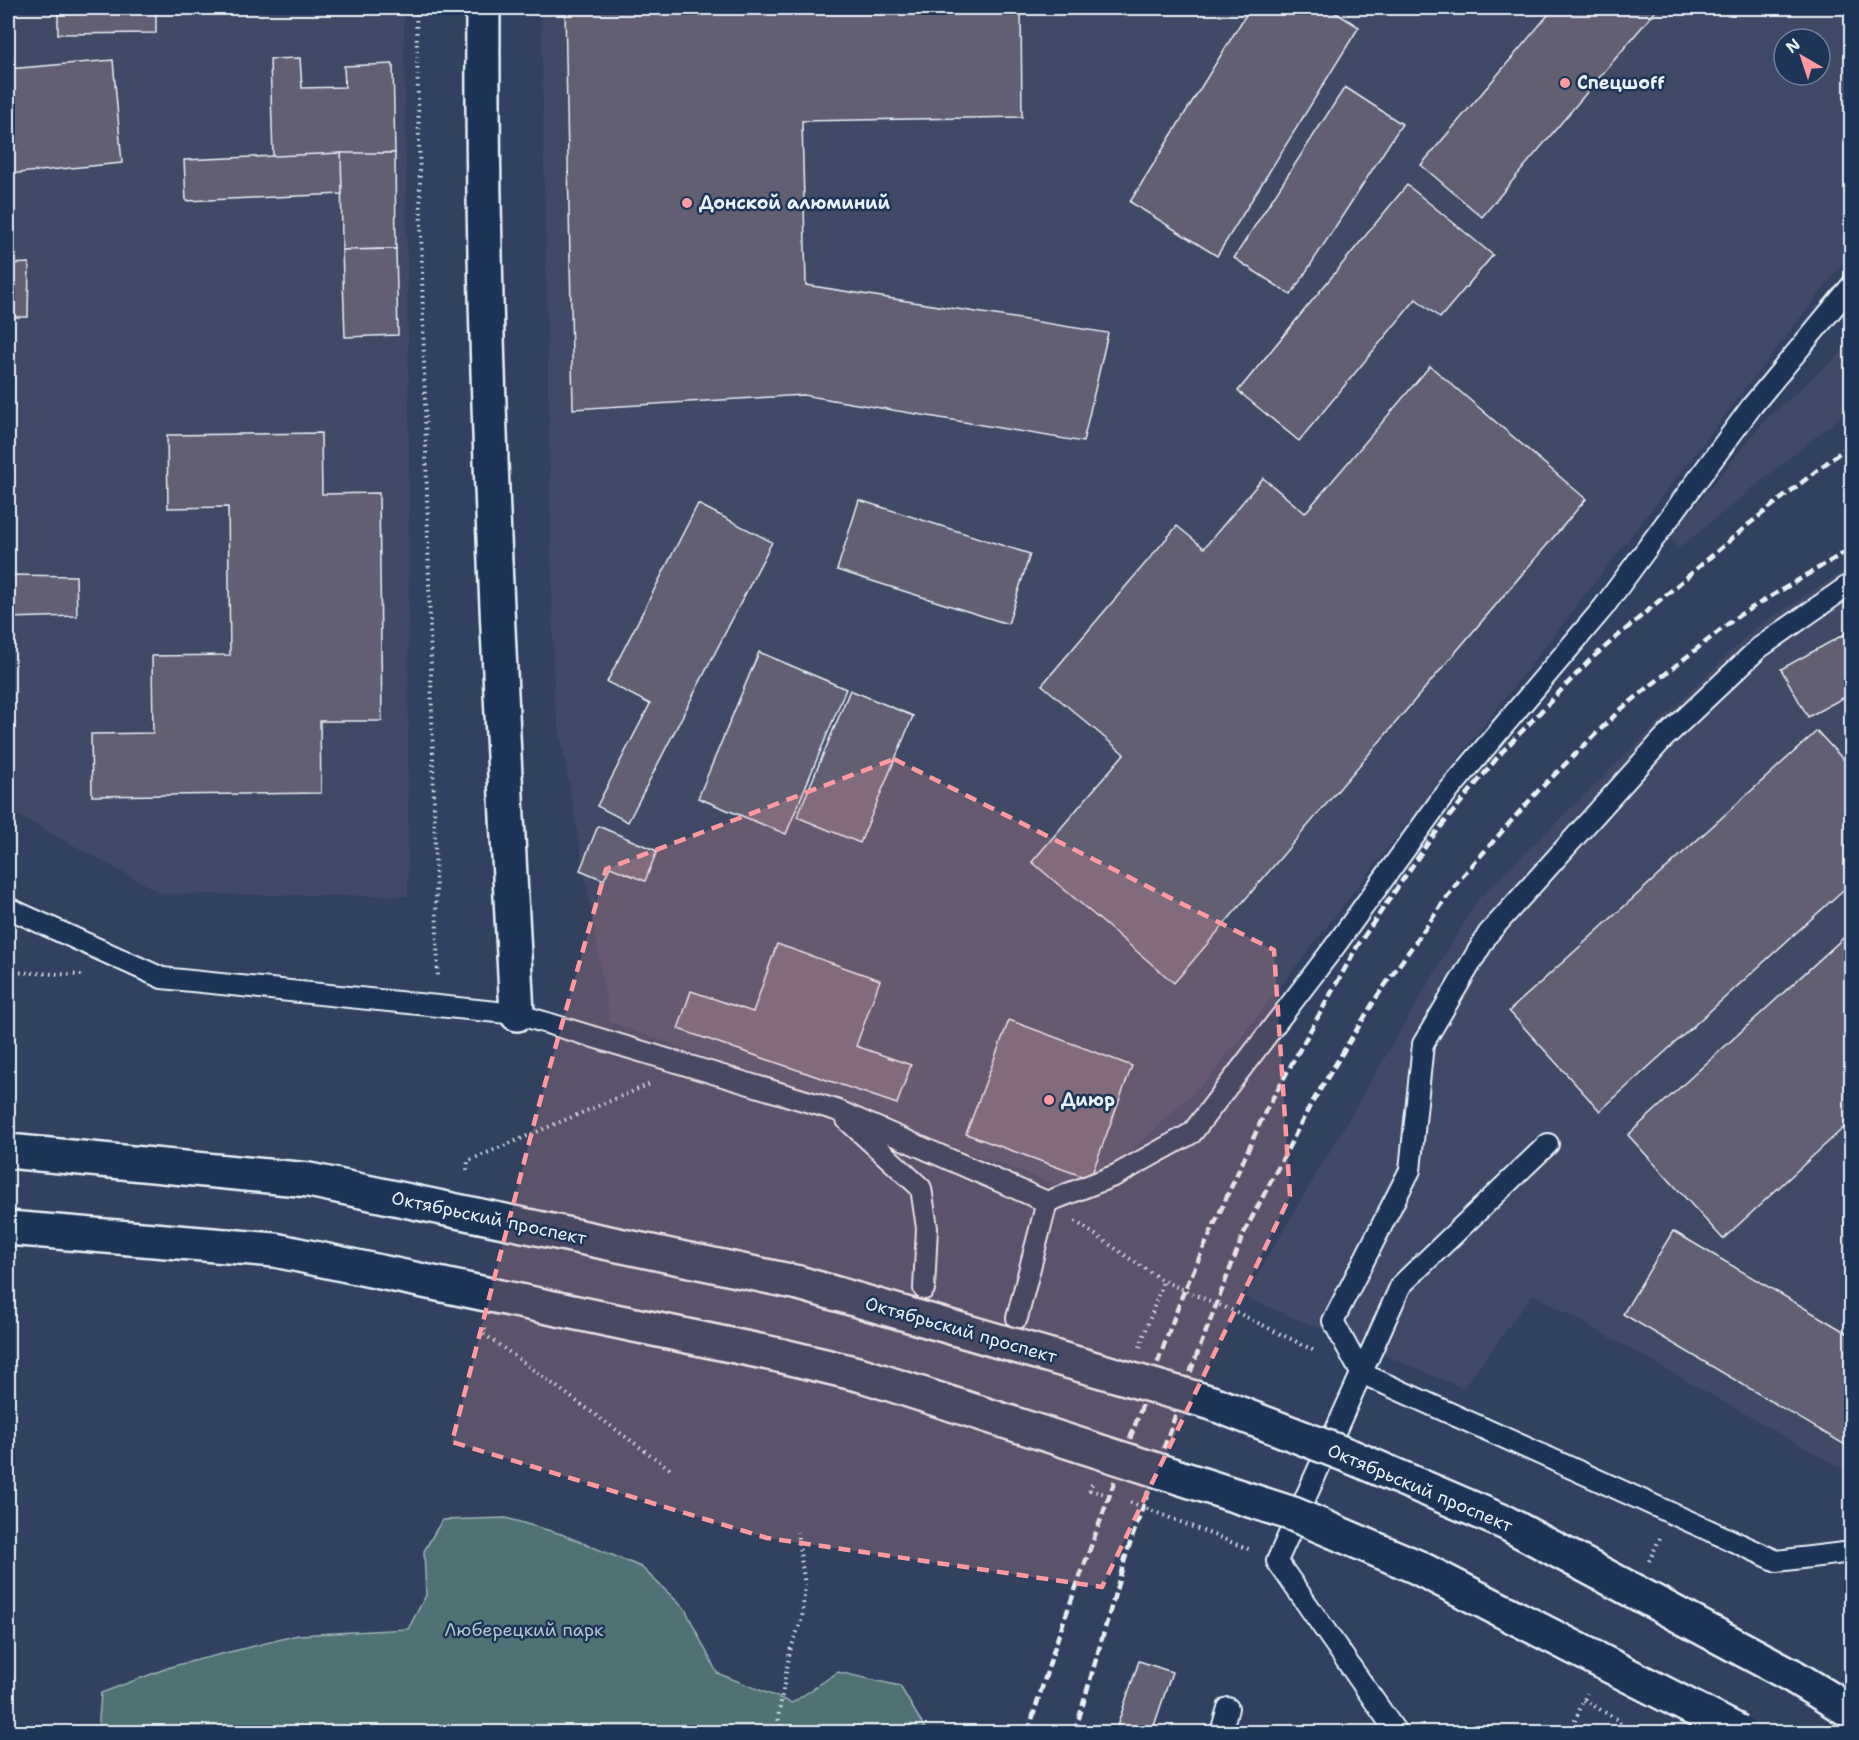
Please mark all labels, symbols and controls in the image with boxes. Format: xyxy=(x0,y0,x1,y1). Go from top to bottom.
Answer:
north arrow xyxy=(1772,27,1832,87)
text: N xyxy=(1781,34,1804,58)
place label: Спецшoff xyxy=(1577,71,1665,95)
marker: Спецшoff xyxy=(1558,76,1572,90)
place label: Донской алюминий xyxy=(699,191,890,215)
marker: Донской алюминий xyxy=(680,196,694,210)
place label: Диюр xyxy=(1061,1088,1115,1112)
marker: Диюр xyxy=(1042,1093,1056,1107)
street label: Октябрьский проспект xyxy=(389,1186,589,1251)
street label: Октябрьский проспект xyxy=(862,1291,1061,1369)
street label: Октябрьский проспект xyxy=(1324,1438,1517,1538)
park label: Люберецкий парк xyxy=(444,1618,604,1642)

